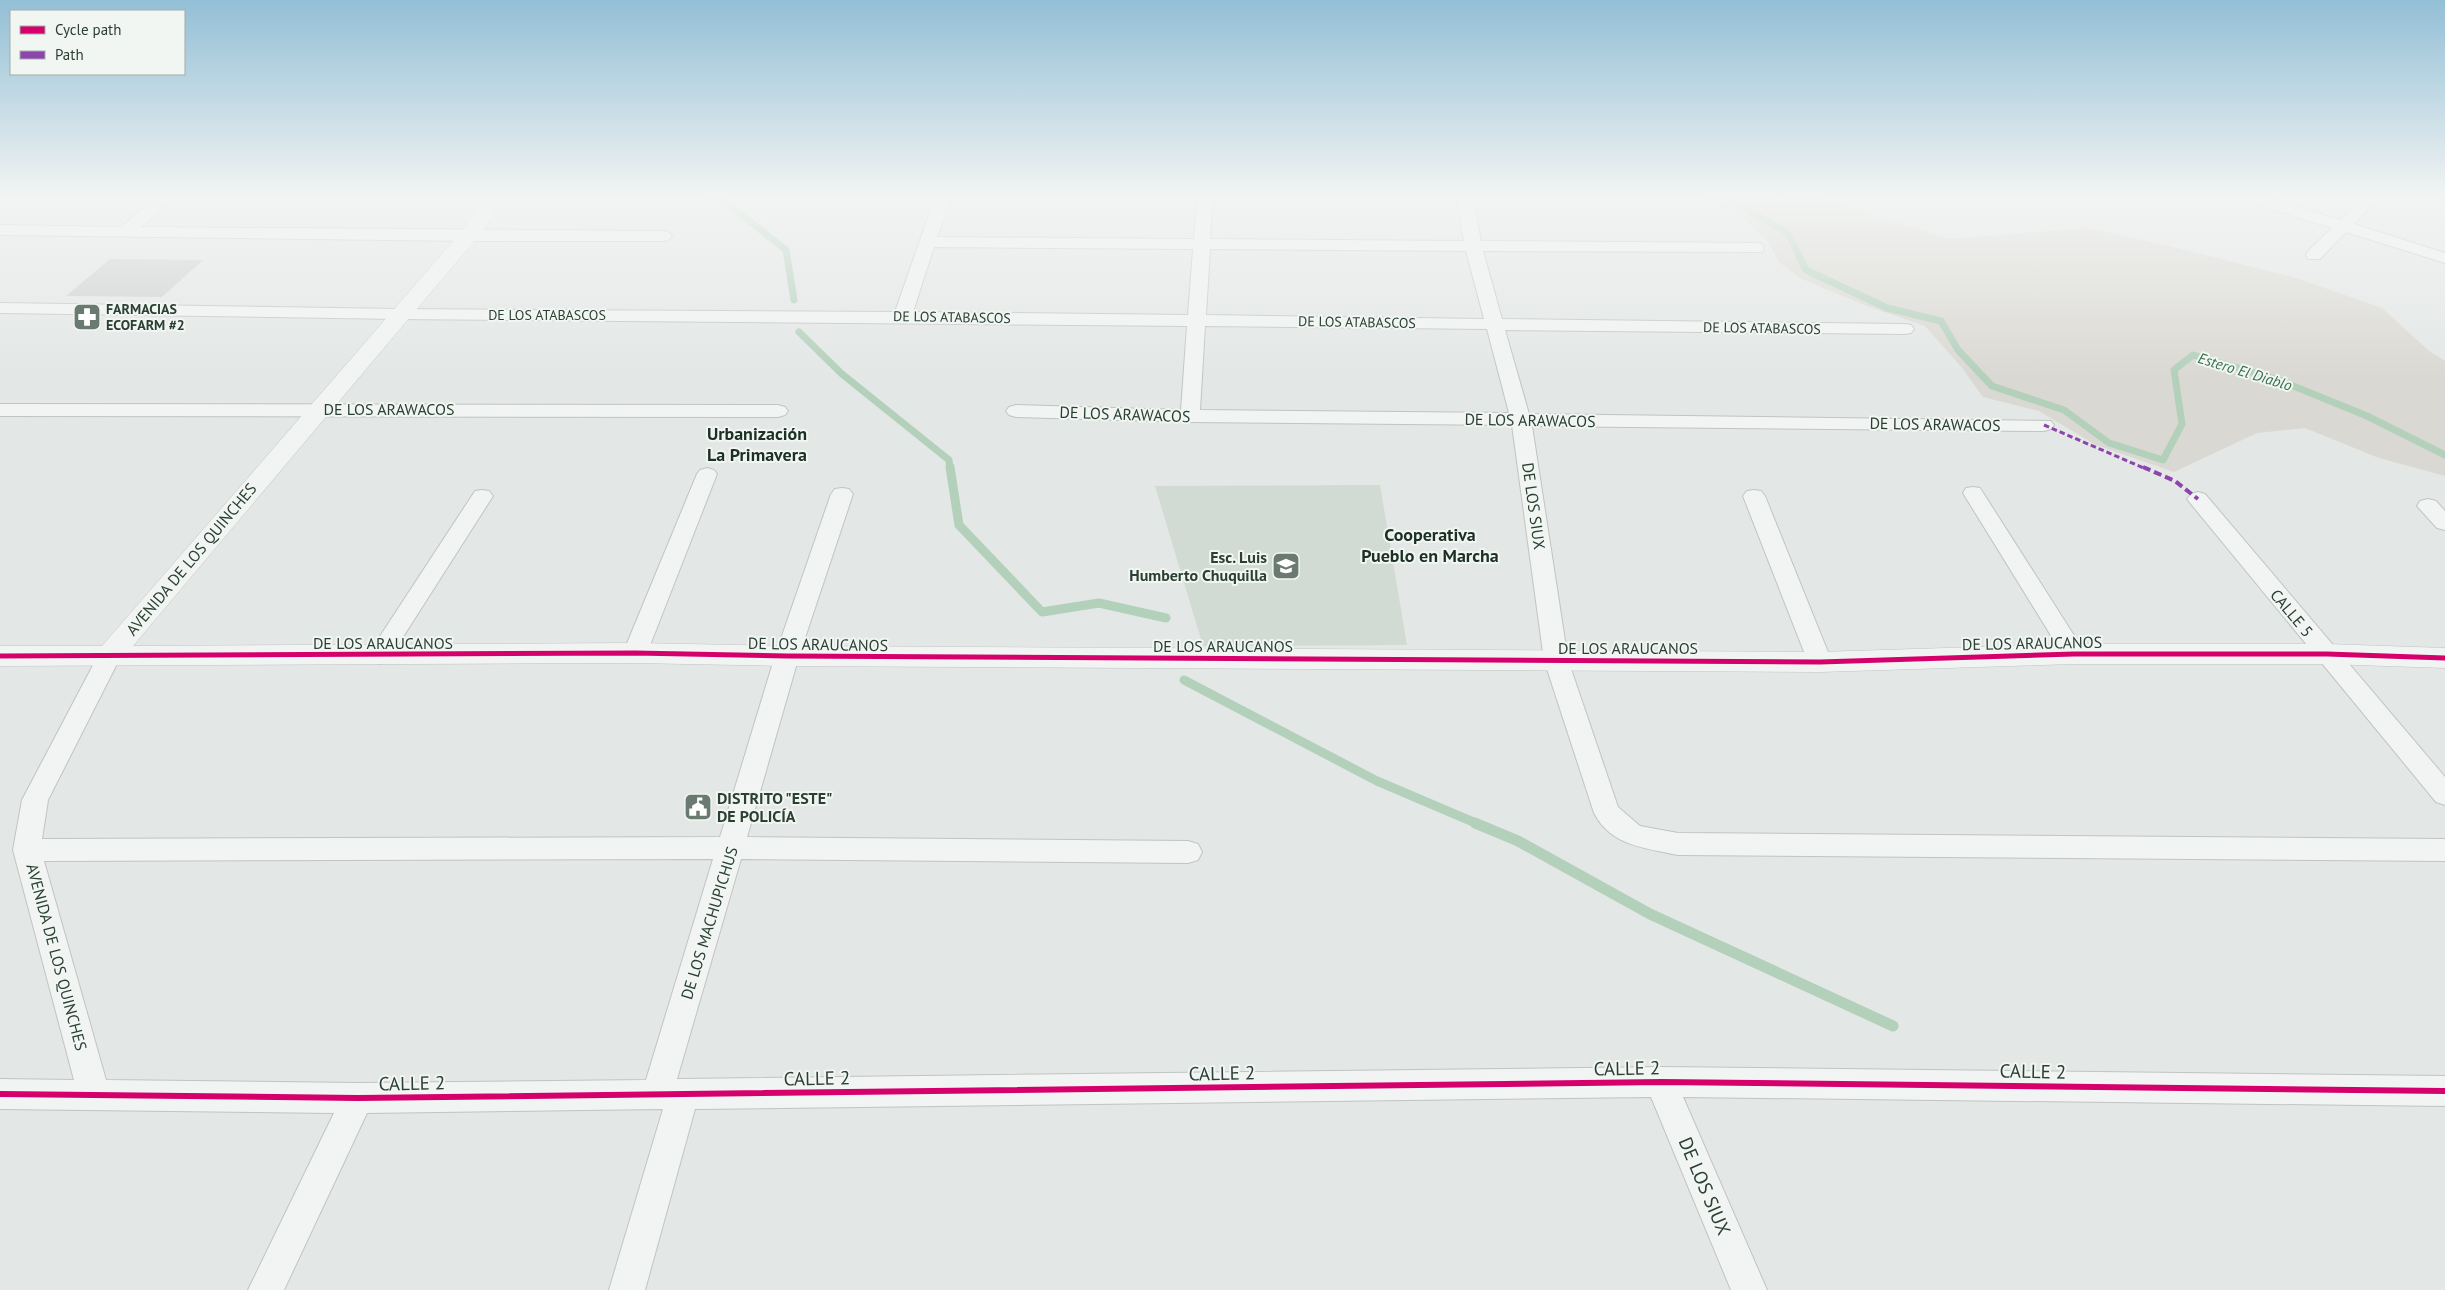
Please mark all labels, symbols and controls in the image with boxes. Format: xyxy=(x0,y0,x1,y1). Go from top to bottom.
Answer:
legend xyxy=(10,10,185,75)
text: Cycle path xyxy=(55,20,121,39)
text: Path xyxy=(55,45,84,64)
place label: FARMACIAS ECOFARM #2 xyxy=(106,300,185,334)
pharmacy icon: FARMACIAS ECOFARM #2 xyxy=(72,302,102,332)
street label: DE LOS ATABASCOS xyxy=(488,306,606,324)
street label: DE LOS ATABASCOS xyxy=(893,307,1011,327)
street label: DE LOS ATABASCOS xyxy=(1298,312,1416,332)
street label: DE LOS ATABASCOS xyxy=(1703,318,1821,338)
water label: Estero El Diablo xyxy=(2196,348,2294,395)
street label: DE LOS ARAWACOS xyxy=(323,399,455,419)
street label: DE LOS ARAWACOS xyxy=(1059,402,1191,426)
street label: DE LOS ARAWACOS xyxy=(1464,409,1596,431)
street label: DE LOS ARAWACOS xyxy=(1869,413,2001,435)
district label: Urbanización La Primavera xyxy=(707,422,807,466)
street label: DE LOS SIUX xyxy=(1518,461,1550,551)
street label: AVENIDA DE LOS QUINCHES xyxy=(121,479,261,639)
district label: Cooperativa Pueblo en Marcha xyxy=(1361,523,1499,567)
place label: Esc. Luis Humberto Chuquilla xyxy=(1129,547,1267,585)
school or university icon: Esc. Luis Humberto Chuquilla xyxy=(1271,551,1301,581)
street label: CALLE 5 xyxy=(2266,585,2318,641)
street label: DE LOS ARAUCANOS xyxy=(1962,632,2102,654)
street label: DE LOS ARAUCANOS xyxy=(313,633,453,653)
street label: DE LOS ARAUCANOS xyxy=(748,633,888,655)
street label: DE LOS ARAUCANOS xyxy=(1153,636,1293,656)
street label: DE LOS ARAUCANOS xyxy=(1558,638,1698,658)
place label: DISTRITO "ESTE" DE POLICÍA xyxy=(717,788,833,826)
public building icon: DISTRITO "ESTE" DE POLICÍA xyxy=(683,792,713,822)
street label: DE LOS MACHUPICHUS xyxy=(676,844,742,1002)
street label: AVENIDA DE LOS QUINCHES xyxy=(22,861,92,1053)
street label: CALLE 2 xyxy=(1593,1055,1661,1081)
street label: CALLE 2 xyxy=(1999,1058,2067,1084)
street label: CALLE 2 xyxy=(1188,1060,1256,1086)
street label: CALLE 2 xyxy=(783,1065,851,1091)
street label: CALLE 2 xyxy=(378,1070,446,1096)
street label: DE LOS SIUX xyxy=(1674,1133,1736,1239)

